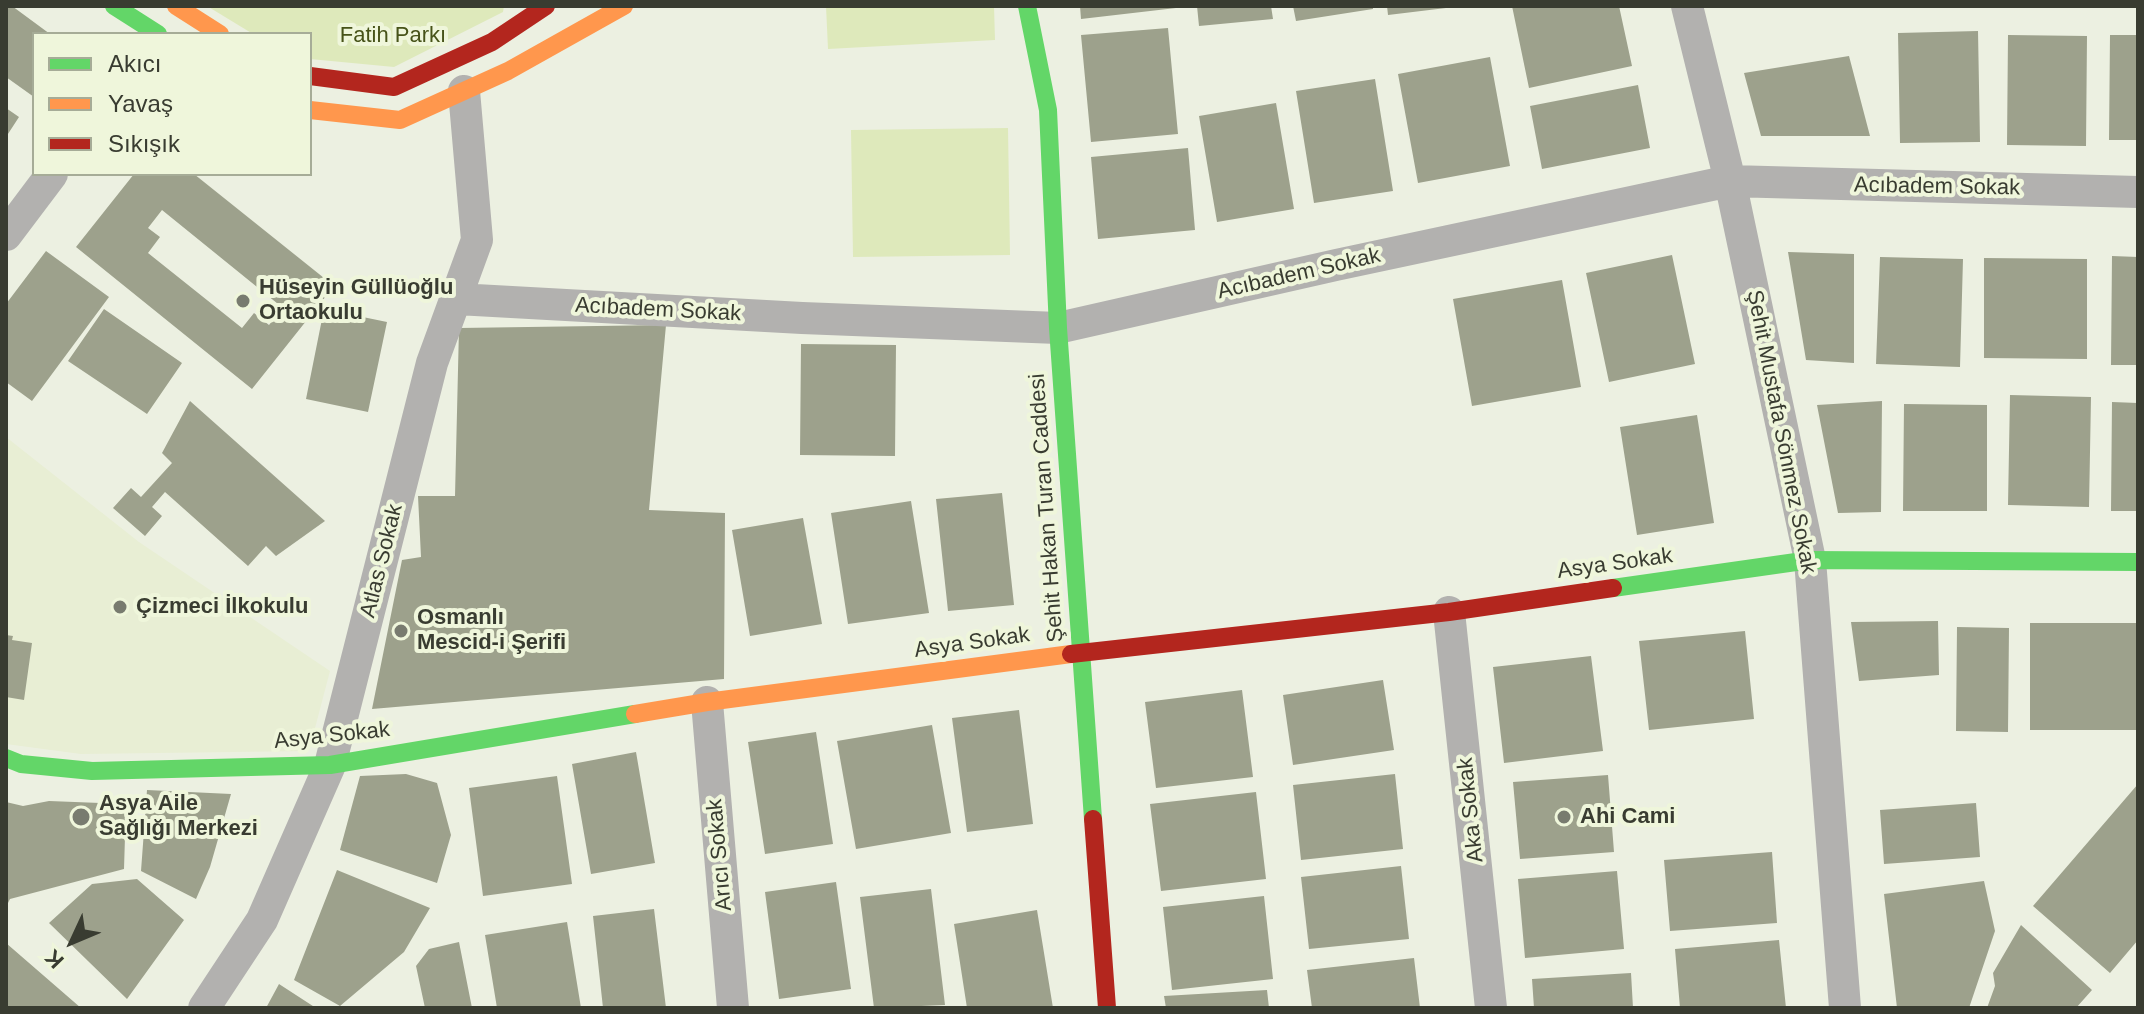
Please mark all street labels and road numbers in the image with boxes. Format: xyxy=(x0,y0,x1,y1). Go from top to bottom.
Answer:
street label: Acıbadem Sokak xyxy=(1854,172,2020,202)
street label: Acıbadem Sokak xyxy=(1215,242,1383,306)
street label: Şehit Mustafa Sönmez Sokak xyxy=(1741,288,1821,576)
street label: Acıbadem Sokak xyxy=(574,292,742,328)
street label: Şehit Hakan Turan Caddesi xyxy=(1024,373,1070,643)
street label: Atlas Sokak xyxy=(355,501,409,621)
street label: Asya Sokak xyxy=(1556,543,1674,585)
street label: Asya Sokak xyxy=(913,622,1031,664)
street label: Asya Sokak xyxy=(273,717,391,755)
street label: Aka Sokak xyxy=(1452,756,1490,864)
street label: Arıcı Sokak xyxy=(702,798,738,912)

